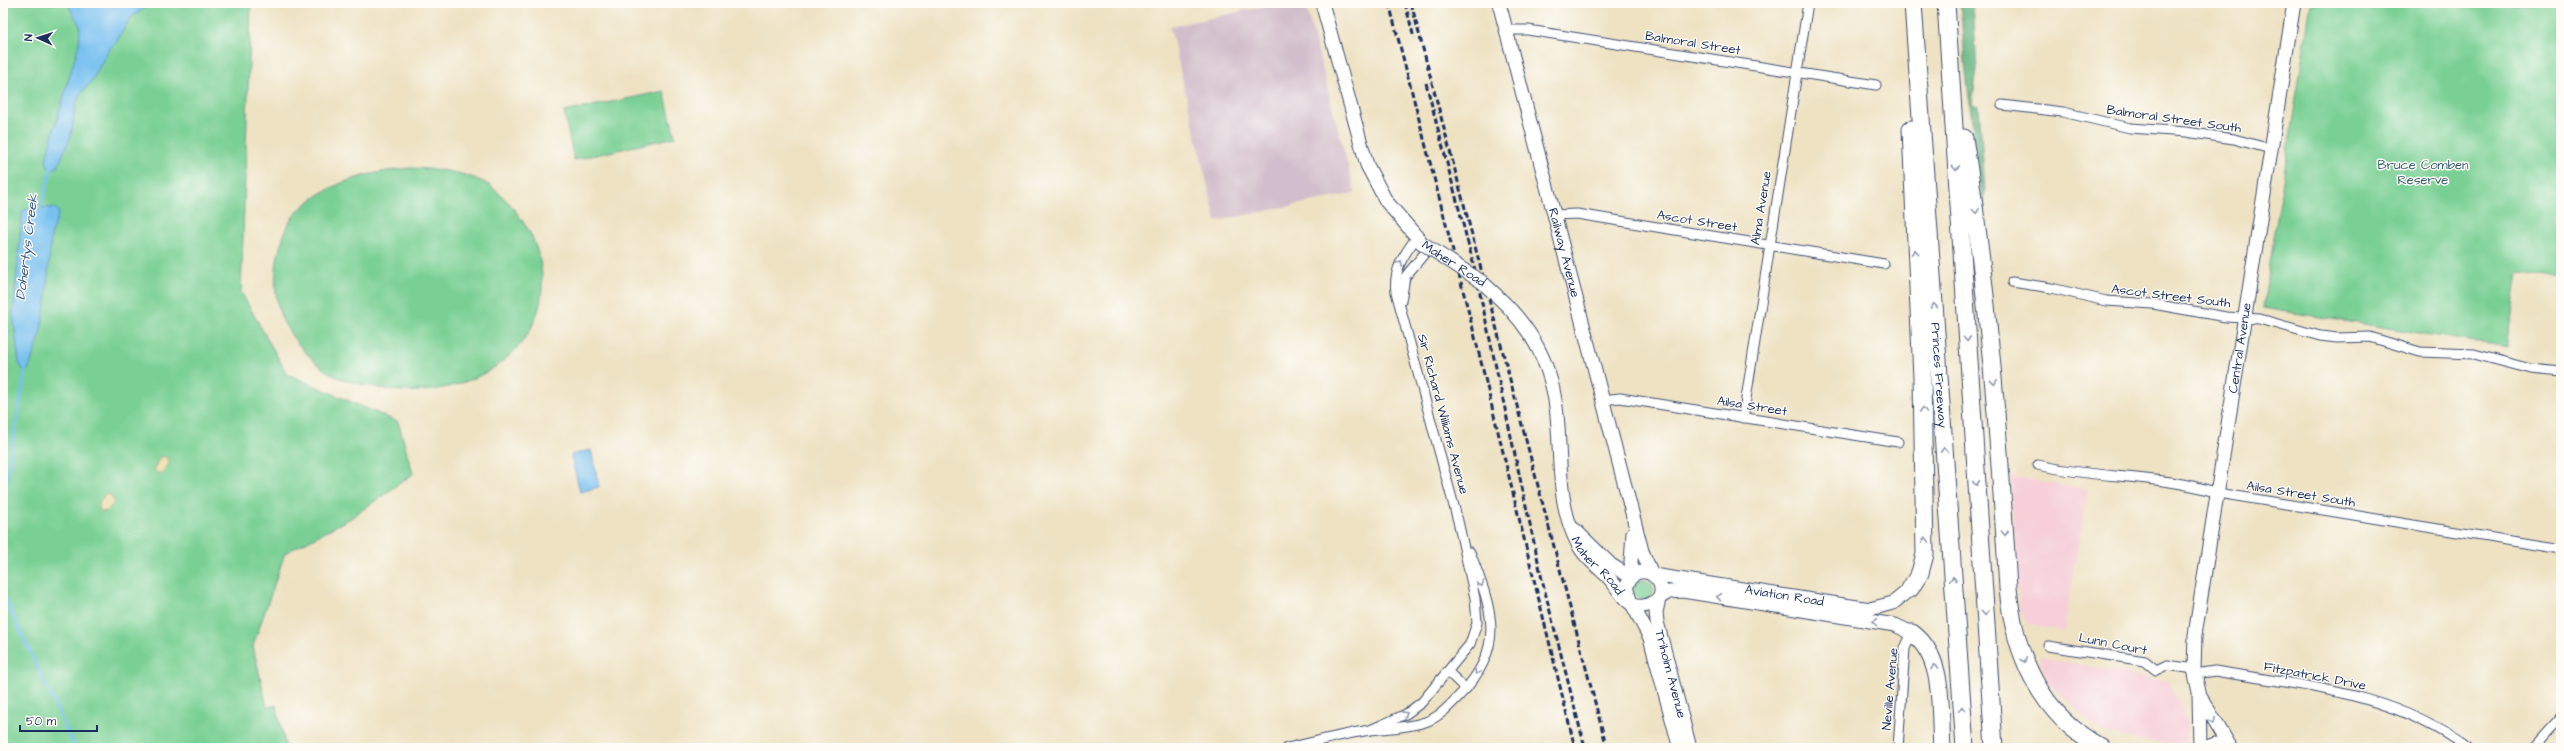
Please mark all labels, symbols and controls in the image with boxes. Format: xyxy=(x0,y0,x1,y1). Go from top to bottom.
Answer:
north arrow xyxy=(18,18,58,58)
street label: Balmoral Street xyxy=(1644,27,1743,60)
text: N xyxy=(21,34,36,41)
street label: Balmoral Street South xyxy=(2106,101,2243,137)
park label: Bruce Comben Reserve xyxy=(2378,156,2469,189)
one-way arrow xyxy=(1951,165,1960,171)
street label: Alma Avenue xyxy=(1746,170,1776,246)
water label: Dohertys Creek xyxy=(11,193,43,301)
street label: Railway Avenue xyxy=(1544,206,1584,299)
street label: Ascot Street xyxy=(1656,206,1739,236)
one-way arrow xyxy=(1971,208,1980,214)
street label: Maher Road xyxy=(1418,236,1490,291)
one-way arrow xyxy=(1911,249,1919,255)
one-way arrow xyxy=(1395,259,1403,267)
street label: Ascot Street South xyxy=(2110,280,2232,312)
street label: Central Avenue xyxy=(2224,302,2256,395)
one-way arrow xyxy=(1930,303,1939,309)
street label: Princes Freeway xyxy=(1926,322,1952,428)
street label: Sir Richard Williams Avenue xyxy=(1413,332,1473,496)
one-way arrow xyxy=(1962,336,1971,342)
one-way arrow xyxy=(1989,379,1998,385)
street label: Ailsa Street xyxy=(1716,392,1789,421)
one-way arrow xyxy=(1918,407,1927,413)
one-way arrow xyxy=(1940,447,1949,453)
street label: Ailsa Street South xyxy=(2245,477,2357,512)
one-way arrow xyxy=(1972,480,1981,486)
one-way arrow xyxy=(2000,530,2009,536)
street label: Maher Road xyxy=(1567,533,1628,599)
one-way arrow xyxy=(1921,537,1929,543)
one-way arrow xyxy=(1949,576,1958,582)
one-way arrow xyxy=(1477,580,1485,587)
street label: Aviation Road xyxy=(1744,581,1826,611)
one-way arrow xyxy=(1716,593,1722,602)
one-way arrow xyxy=(1980,610,1989,616)
one-way arrow xyxy=(1872,618,1878,627)
street label: Triholm Avenue xyxy=(1650,628,1691,720)
street label: Lunn Court xyxy=(2077,629,2149,660)
street label: Neville Avenue xyxy=(1877,647,1903,731)
one-way arrow xyxy=(2019,657,2027,664)
street label: Fitzpatrick Drive xyxy=(2262,657,2368,695)
one-way arrow xyxy=(1931,664,1939,671)
one-way arrow xyxy=(1474,668,1482,676)
one-way arrow xyxy=(1958,706,1967,712)
scale bar xyxy=(20,707,97,733)
one-way arrow xyxy=(1401,712,1408,719)
text: 50 m xyxy=(26,713,57,730)
one-way arrow xyxy=(2209,717,2216,724)

